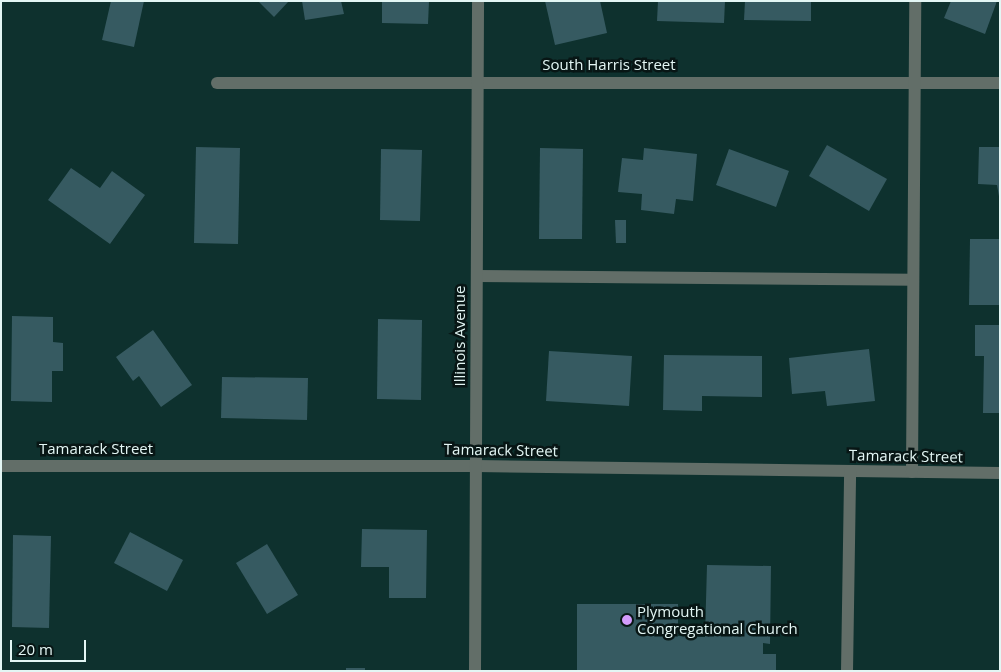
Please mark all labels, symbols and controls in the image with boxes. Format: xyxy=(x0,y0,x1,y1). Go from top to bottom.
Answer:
street label: South Harris Street xyxy=(542,56,676,74)
street label: Illinois Avenue xyxy=(451,286,469,386)
street label: Tamarack Street xyxy=(39,440,153,458)
street label: Tamarack Street xyxy=(444,440,558,460)
street label: Tamarack Street xyxy=(849,446,963,466)
place label: Plymouth Congregational Church xyxy=(637,602,798,637)
marker: Plymouth Congregational Church xyxy=(621,614,633,626)
scale bar xyxy=(12,630,89,662)
text: 20 m xyxy=(18,639,53,659)

